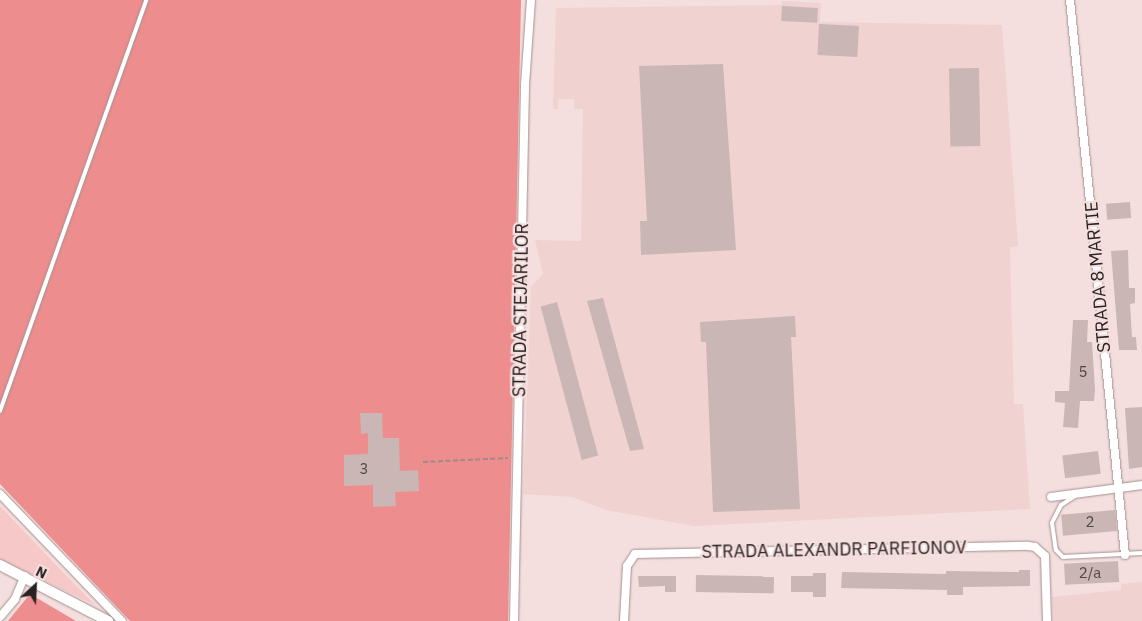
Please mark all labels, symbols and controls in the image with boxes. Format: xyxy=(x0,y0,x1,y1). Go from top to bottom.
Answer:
street label: STRADA 8 MARTIE xyxy=(1081,201,1115,353)
street label: STRADA STEJARILOR xyxy=(509,223,533,397)
house number: 5 xyxy=(1079,363,1087,381)
house number: 3 xyxy=(360,460,368,478)
house number: 2 xyxy=(1086,513,1094,531)
street label: STRADA ALEXANDR PARFIONOV xyxy=(701,537,967,563)
north arrow xyxy=(10,561,60,611)
text: N xyxy=(33,562,50,583)
house number: 2/a xyxy=(1079,564,1101,582)

